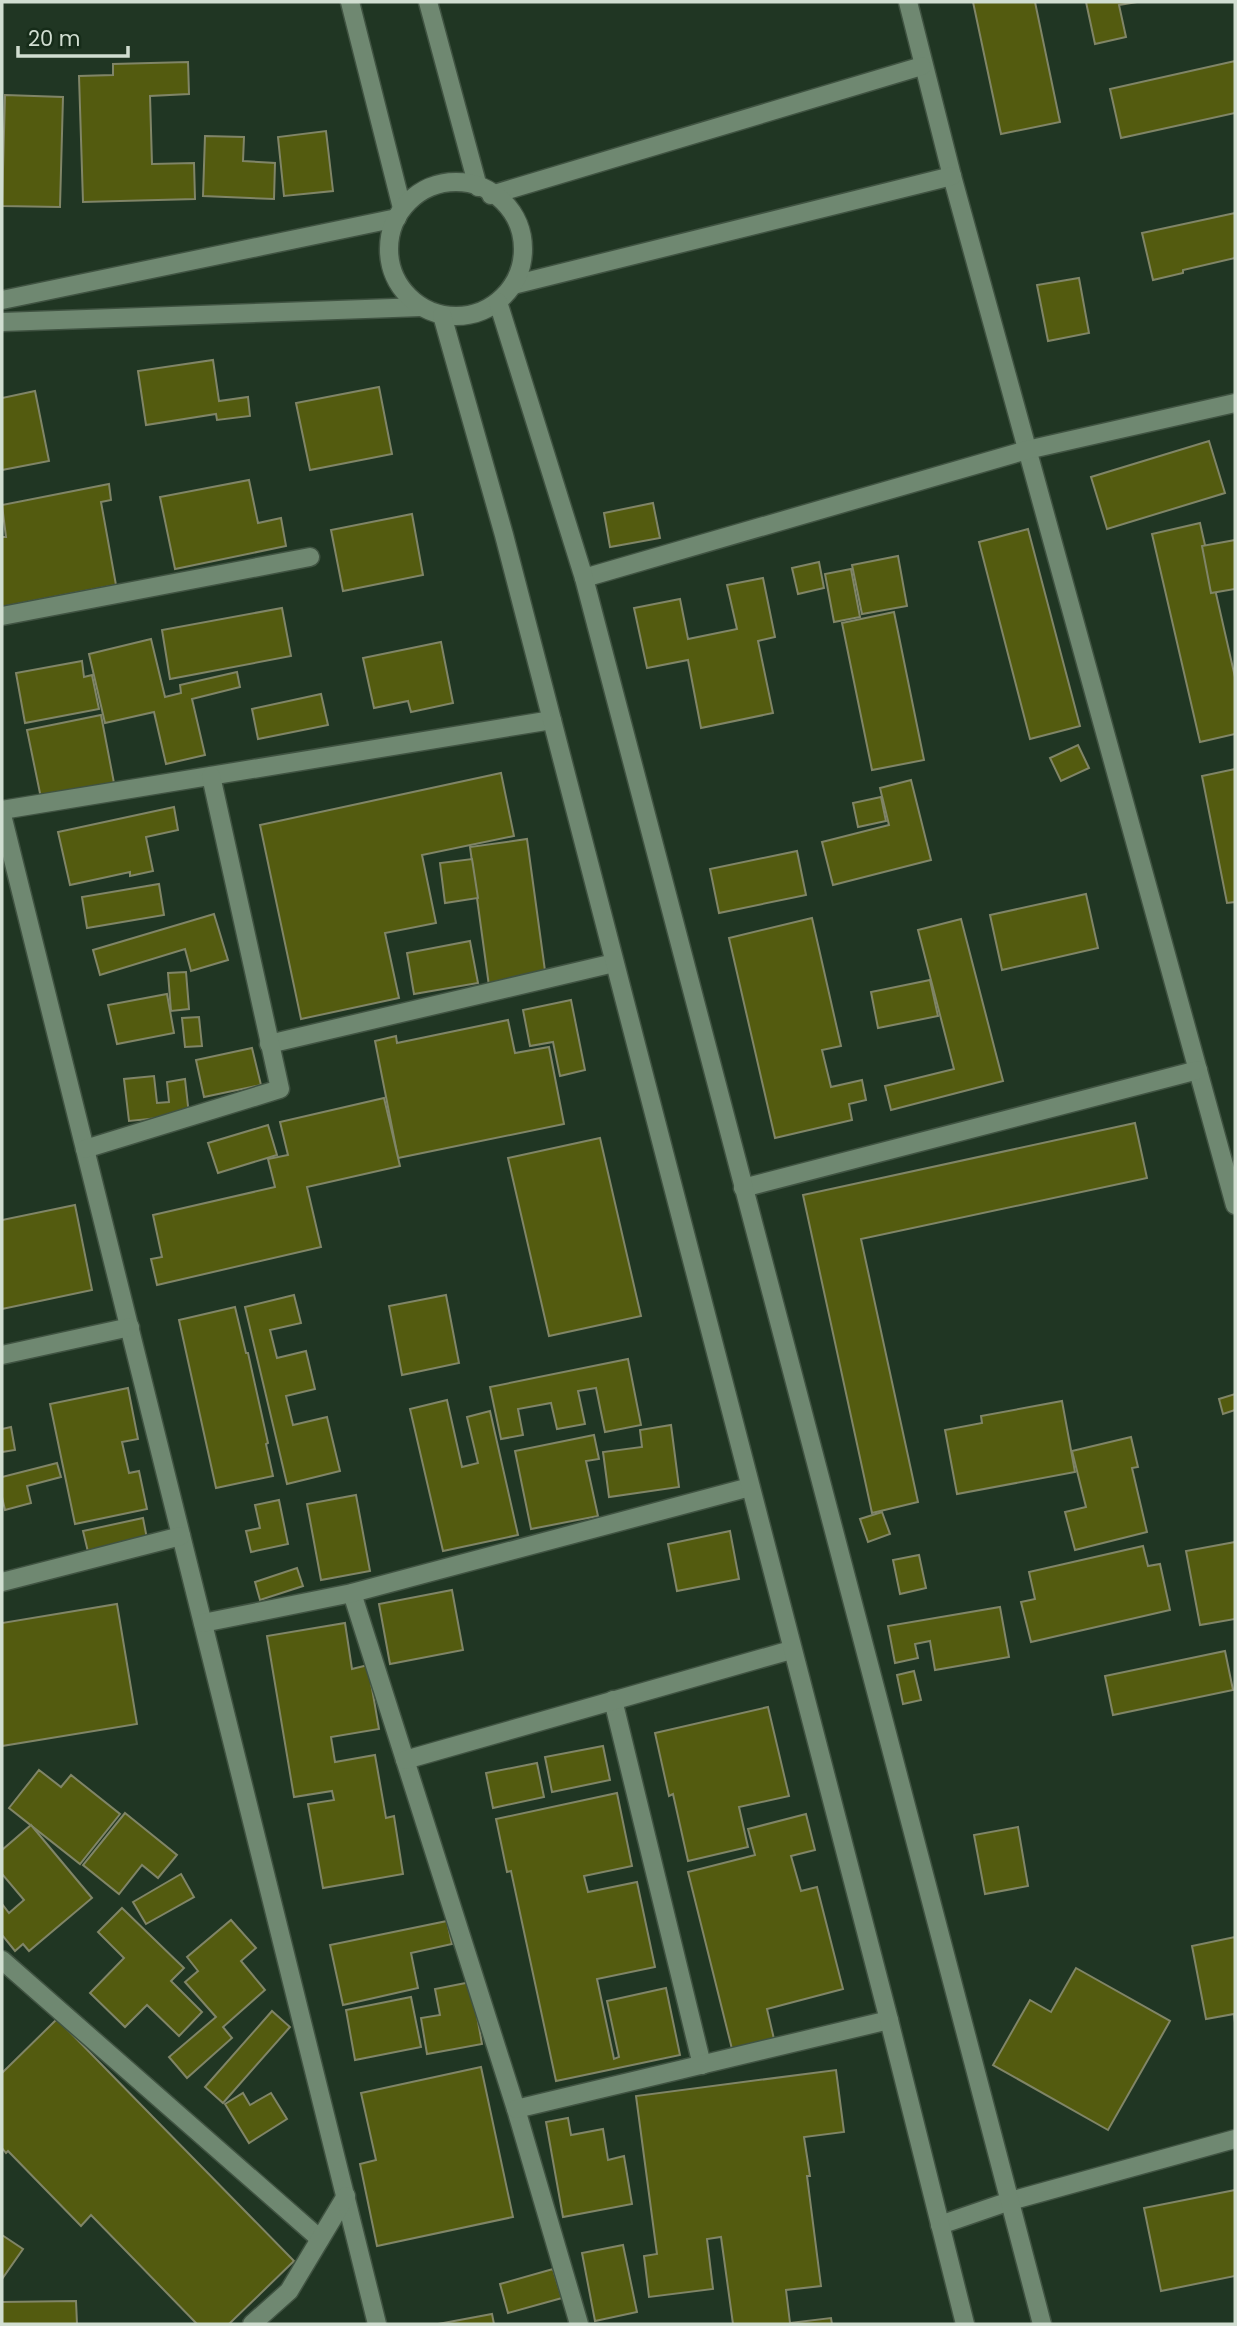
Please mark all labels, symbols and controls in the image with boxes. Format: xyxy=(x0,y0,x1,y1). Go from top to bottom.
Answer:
scale bar xyxy=(18,14,128,58)
text: 20 m xyxy=(28,24,81,53)

